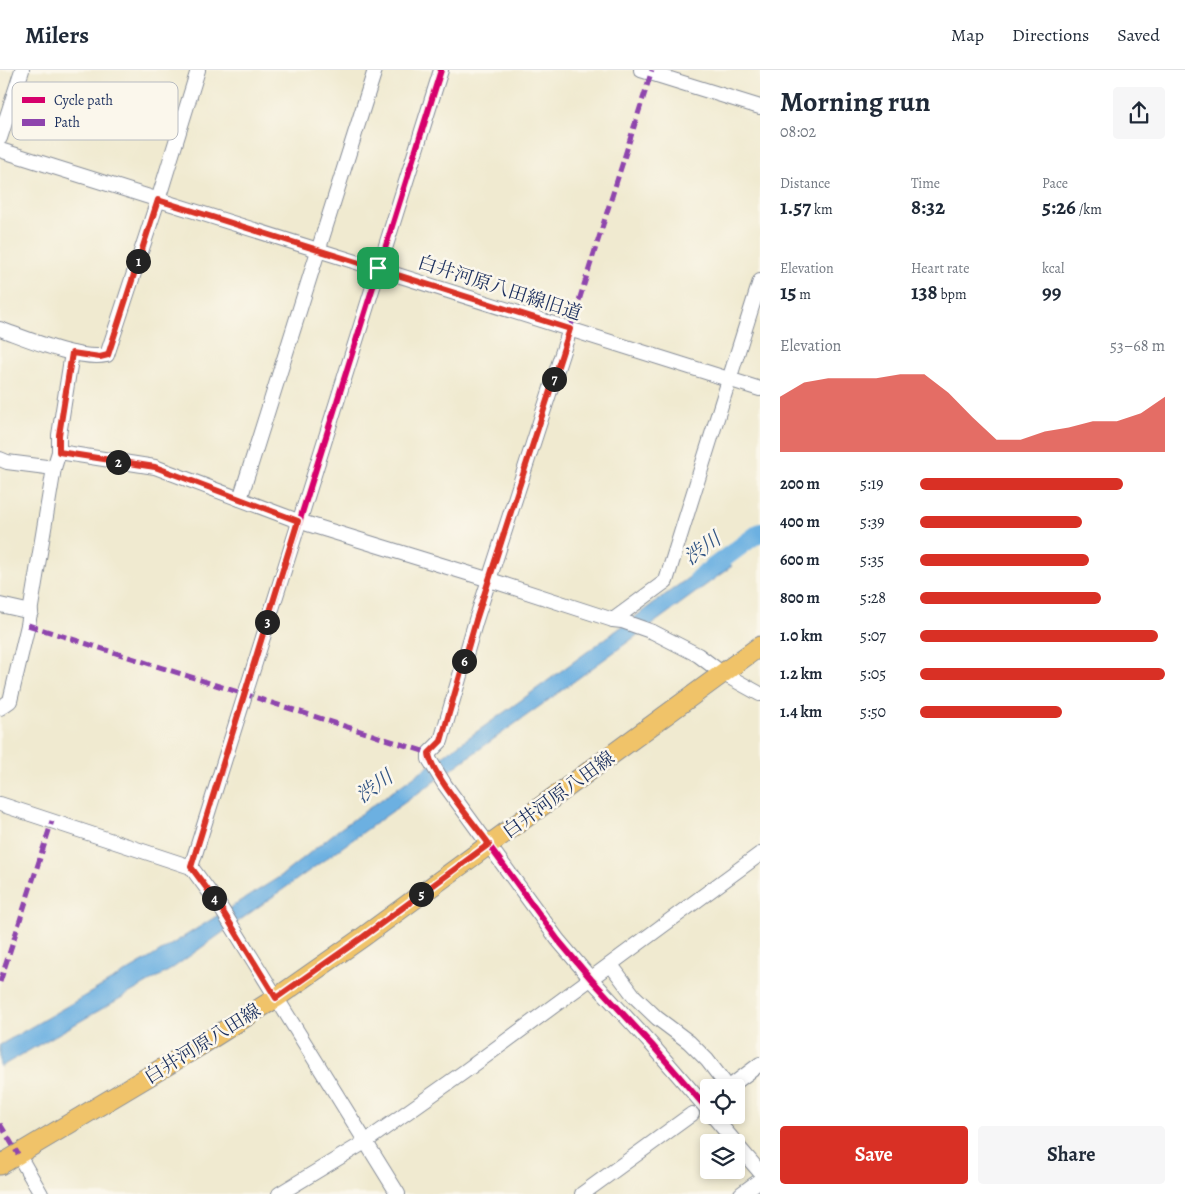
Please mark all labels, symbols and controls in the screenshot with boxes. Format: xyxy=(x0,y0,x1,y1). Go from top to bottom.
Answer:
text: Milers xyxy=(25,19,89,51)
text: Map xyxy=(951,23,984,47)
text: Directions xyxy=(1012,23,1089,47)
text: Saved xyxy=(1117,23,1160,47)
legend xyxy=(12,82,178,140)
text: Morning run xyxy=(780,83,930,121)
button: share xyxy=(1113,87,1165,139)
text: Cycle path xyxy=(54,91,114,110)
text: Path xyxy=(54,113,81,132)
text: 08:02 xyxy=(780,121,816,143)
text: Distance xyxy=(780,174,830,193)
text: Time xyxy=(911,174,940,193)
text: Pace xyxy=(1042,174,1068,193)
text: 1.57 xyxy=(780,193,811,221)
text: 8:32 xyxy=(911,193,945,221)
text: 5:26 xyxy=(1042,193,1076,221)
text: km xyxy=(811,200,833,219)
text: /km xyxy=(1076,200,1102,219)
pin xyxy=(357,247,399,289)
pin: 1 xyxy=(126,248,150,274)
street label: 白井河原八田線旧道 xyxy=(414,249,585,327)
text: 1 xyxy=(136,252,141,271)
icon: arrive xyxy=(364,254,392,282)
text: Elevation xyxy=(780,259,834,278)
text: Heart rate xyxy=(911,259,969,278)
text: kcal xyxy=(1042,259,1064,278)
text: 15 xyxy=(780,278,797,306)
text: 138 xyxy=(911,278,938,306)
text: 99 xyxy=(1042,278,1061,306)
text: m xyxy=(797,285,811,304)
text: bpm xyxy=(938,285,967,304)
text: Elevation xyxy=(780,335,841,357)
text: 53–68 m xyxy=(1110,335,1165,357)
pin: 7 xyxy=(542,366,566,392)
text: 7 xyxy=(552,370,557,389)
pin: 2 xyxy=(106,450,130,474)
text: 2 xyxy=(115,453,122,472)
text: 200 m xyxy=(780,473,820,495)
text: 5:19 xyxy=(860,473,883,495)
text: 400 m xyxy=(780,511,820,533)
text: 5:39 xyxy=(860,511,885,533)
water label: 渋川 xyxy=(678,525,728,571)
text: 600 m xyxy=(780,549,820,571)
text: 5:35 xyxy=(860,549,884,571)
text: 800 m xyxy=(780,587,820,609)
text: 5:28 xyxy=(860,587,886,609)
pin: 3 xyxy=(254,610,280,634)
text: 3 xyxy=(264,613,271,632)
text: 1.0 km xyxy=(780,625,823,647)
text: 5:07 xyxy=(860,625,886,647)
pin: 6 xyxy=(452,648,476,674)
text: 6 xyxy=(461,652,468,671)
text: 1.2 km xyxy=(780,663,822,685)
text: 5:05 xyxy=(860,663,886,685)
text: 1.4 km xyxy=(780,701,822,723)
text: 5:50 xyxy=(860,701,886,723)
street label: 白井河原八田線 xyxy=(497,745,620,844)
water label: 渋川 xyxy=(350,763,400,809)
pin: 5 xyxy=(408,882,434,906)
text: 5 xyxy=(419,885,424,904)
pin: 4 xyxy=(202,886,226,910)
text: 4 xyxy=(211,889,218,908)
street label: 白井河原八田線 xyxy=(139,998,266,1090)
map controls xyxy=(700,1079,745,1179)
button: locate xyxy=(700,1079,745,1124)
button: Save xyxy=(780,1126,968,1184)
button: Share xyxy=(978,1126,1165,1184)
button: layers xyxy=(700,1134,745,1179)

